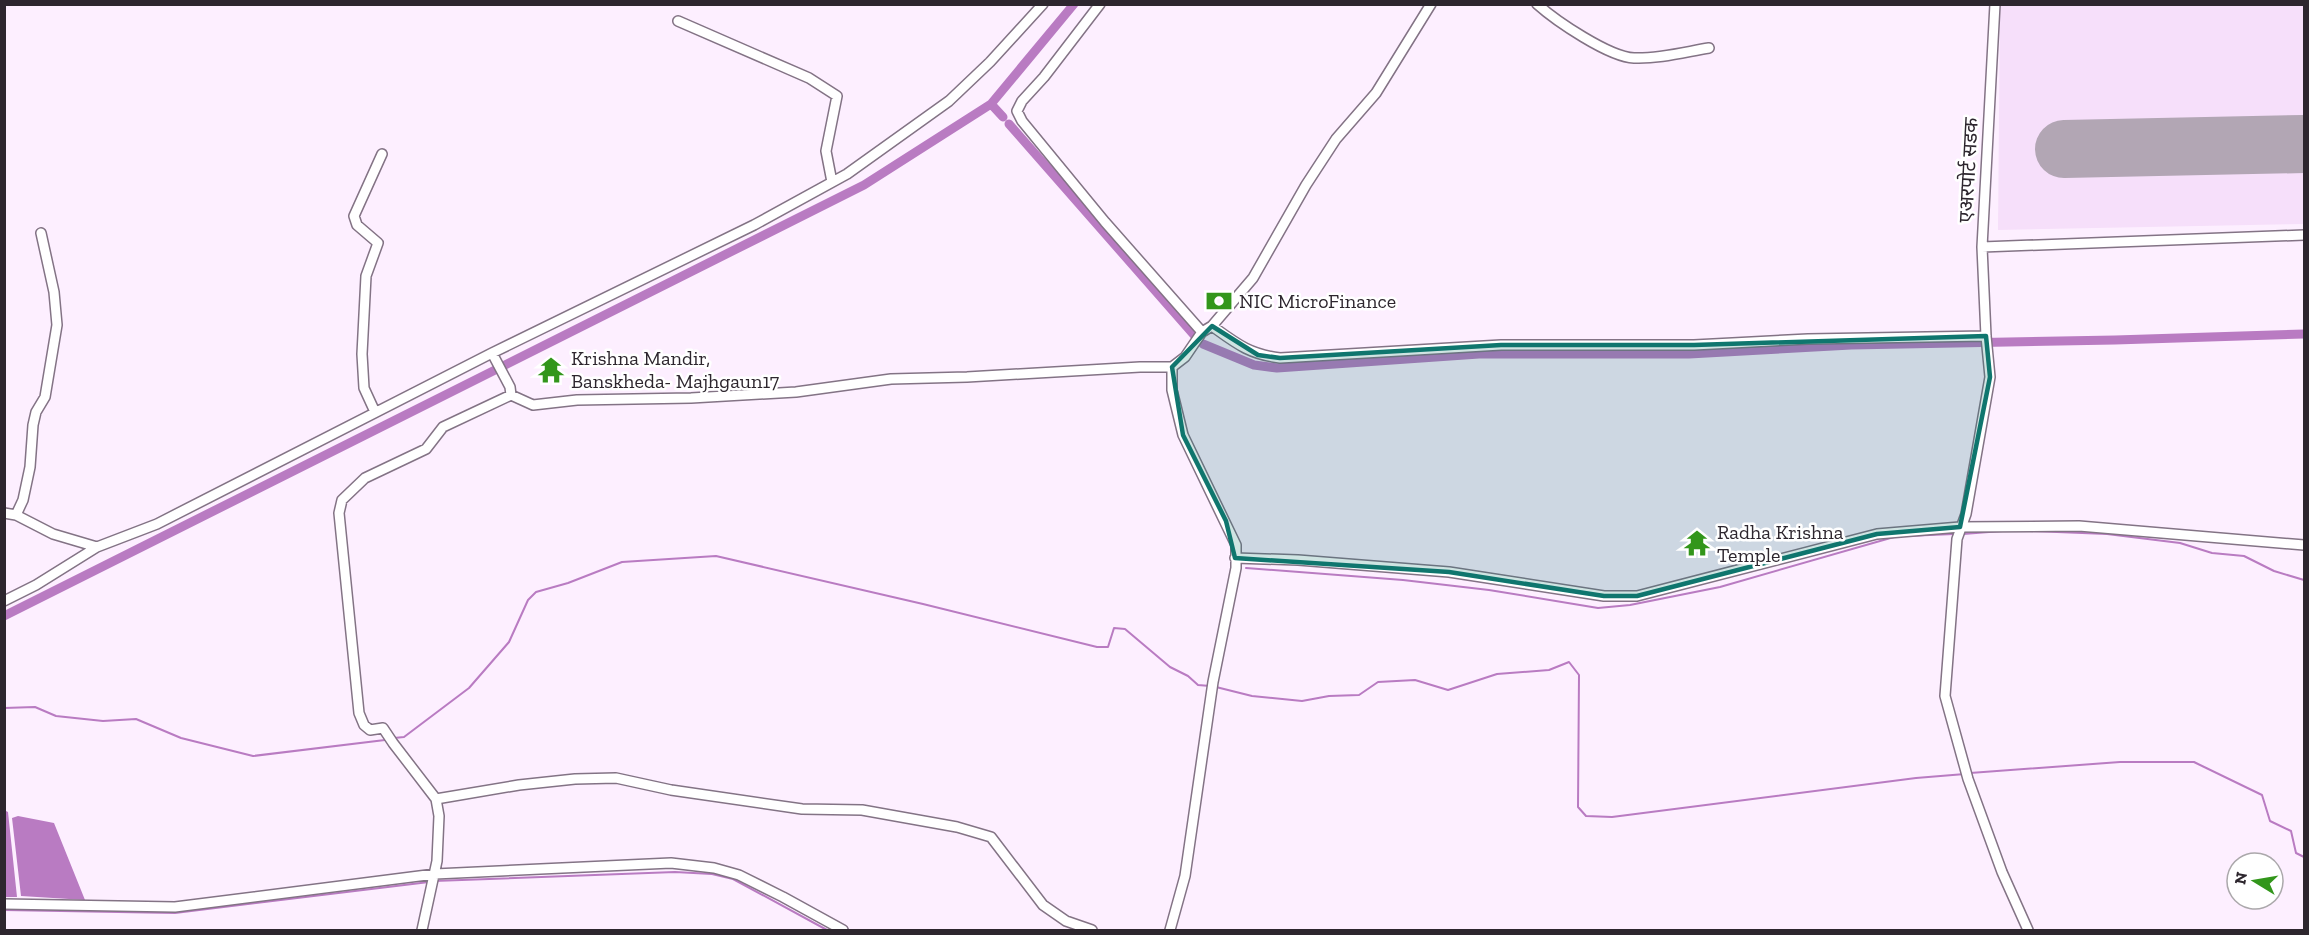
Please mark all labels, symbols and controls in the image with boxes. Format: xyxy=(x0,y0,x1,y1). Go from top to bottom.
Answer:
street label: एअरपोर्ट सडक xyxy=(1953,116,1983,223)
bank icon: NIC MicroFinance xyxy=(1204,286,1234,316)
place label: NIC MicroFinance xyxy=(1239,289,1396,313)
place label: Krishna Mandir, Banskheda- Majhgaun17 xyxy=(571,346,780,393)
temple icon: Krishna Mandir, Banskheda- Majhgaun17 xyxy=(536,355,566,385)
place label: Radha Krishna Temple xyxy=(1717,520,1844,567)
temple icon: Radha Krishna Temple xyxy=(1682,528,1712,558)
north arrow xyxy=(2225,851,2285,911)
text: N xyxy=(2230,870,2251,886)

